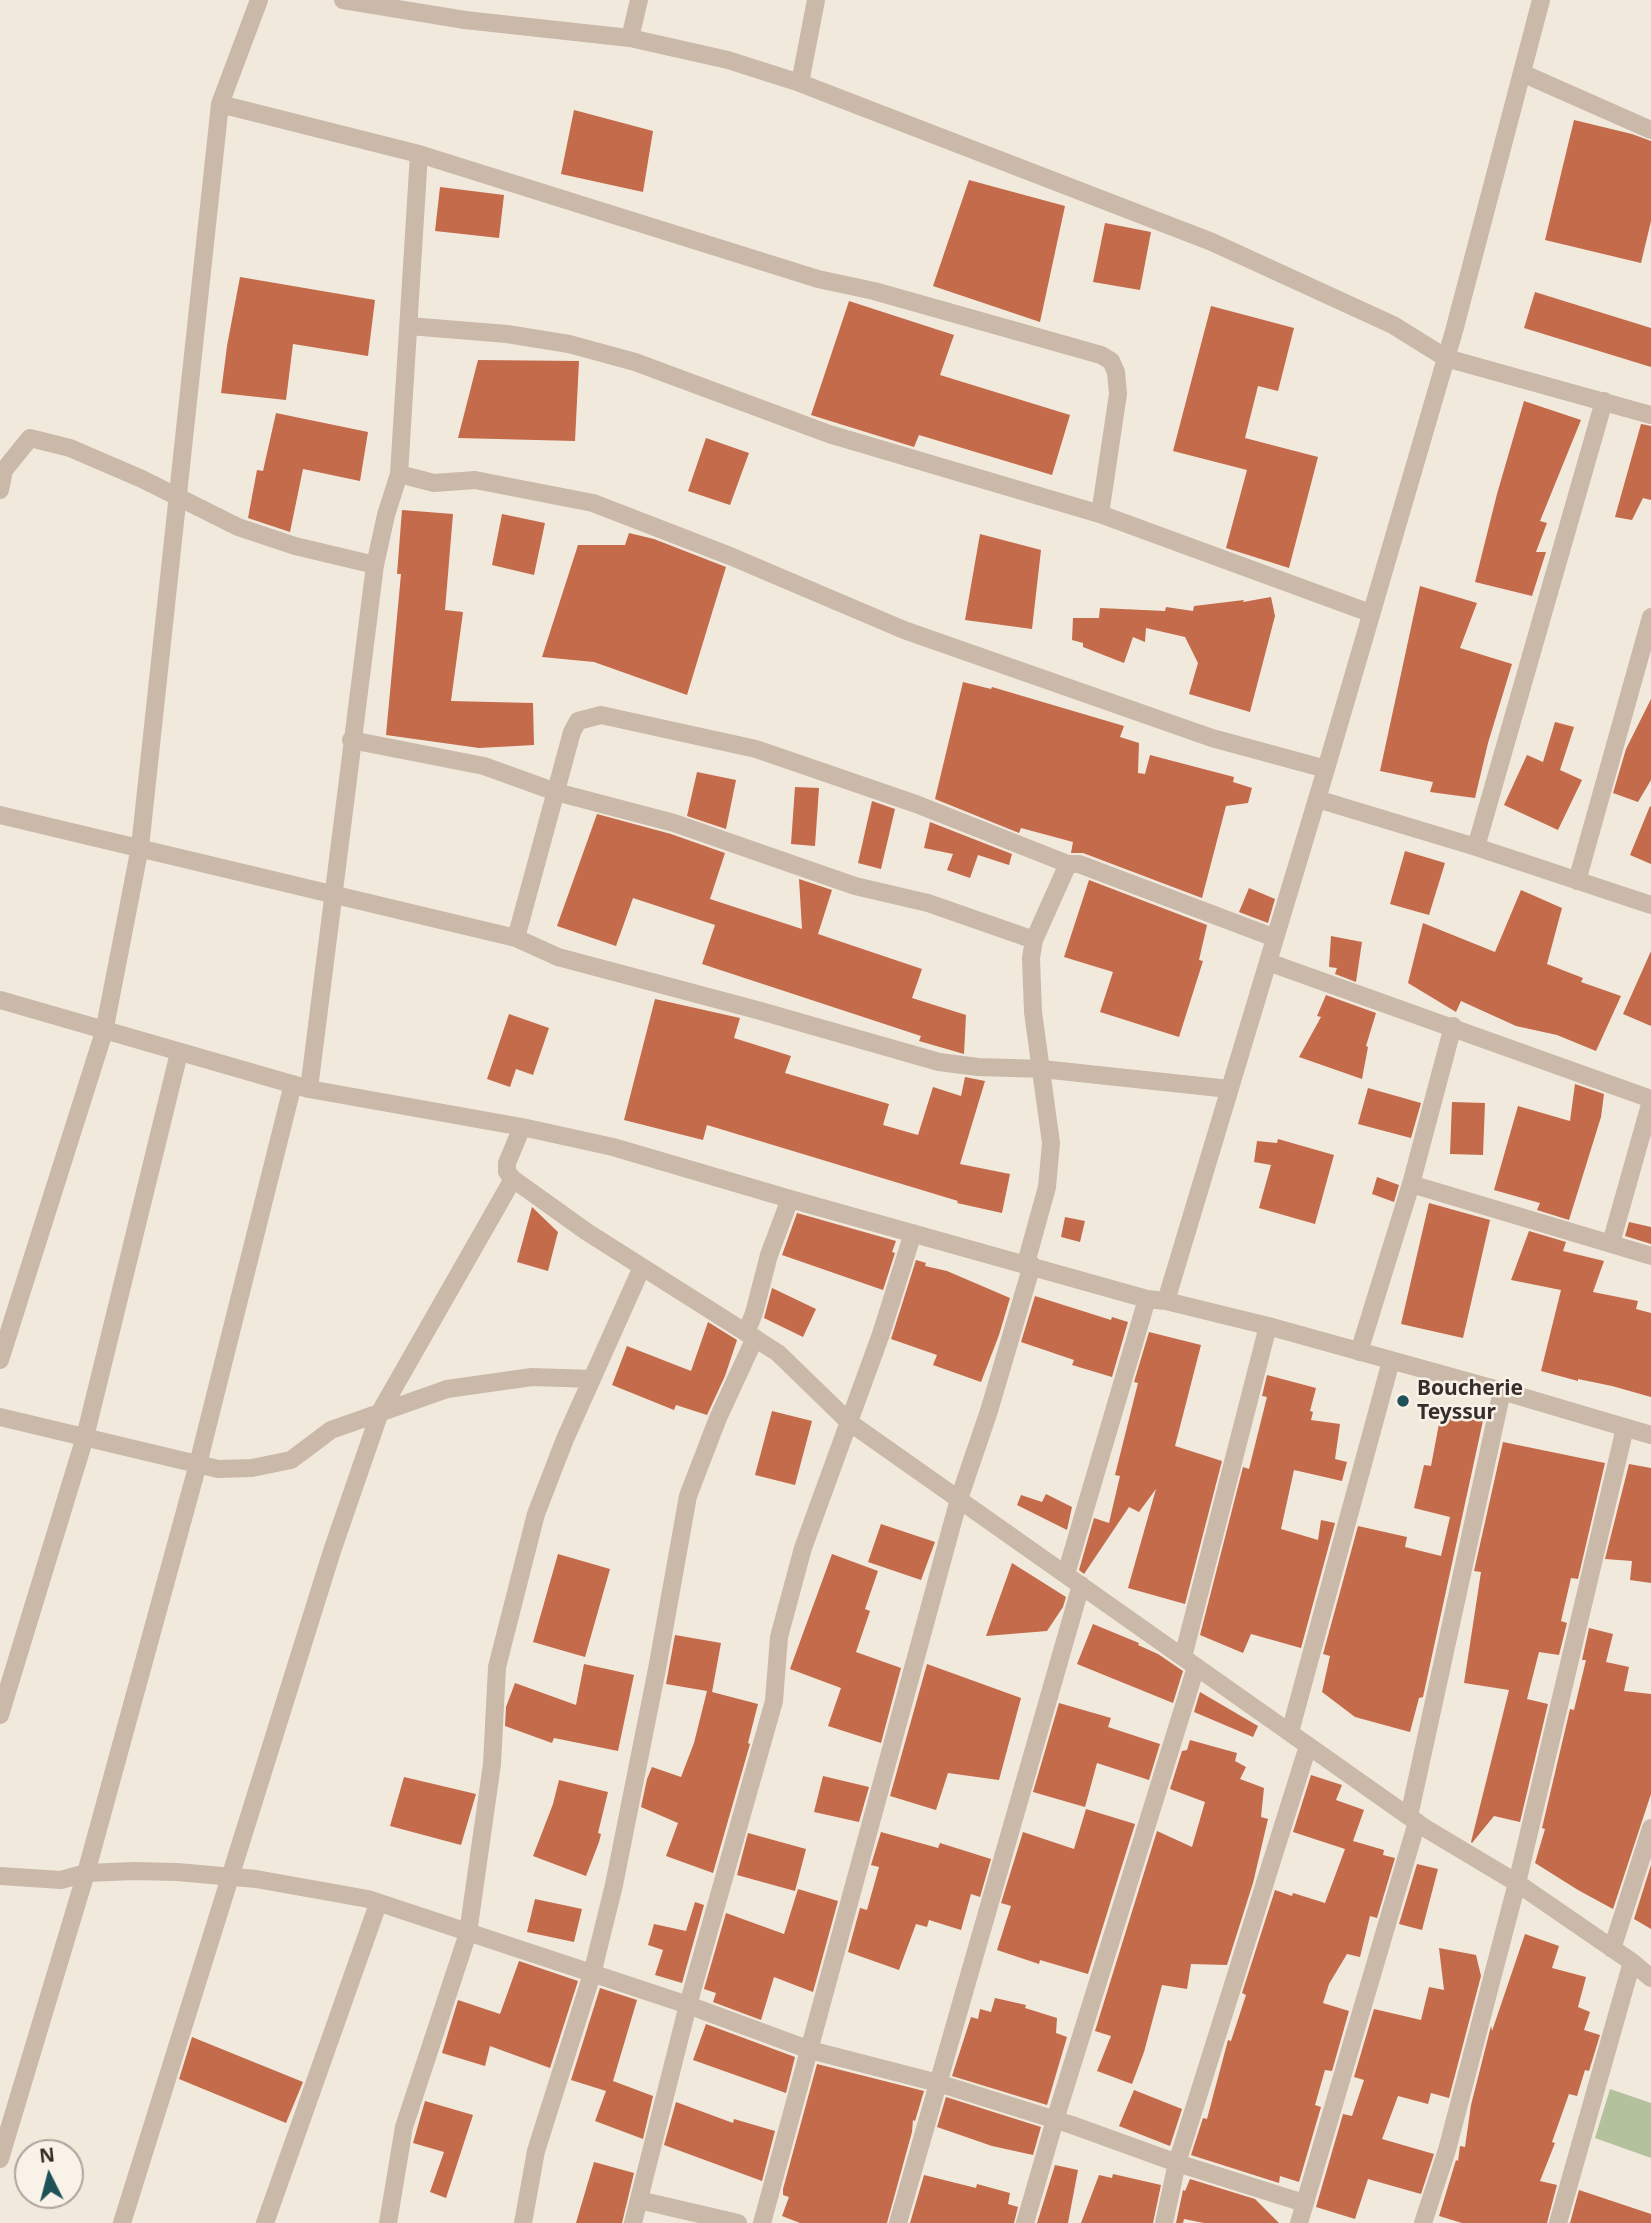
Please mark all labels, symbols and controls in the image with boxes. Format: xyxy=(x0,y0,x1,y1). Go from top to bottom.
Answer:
place label: Boucherie Teyssur xyxy=(1417,1376,1523,1426)
marker: Boucherie Teyssur xyxy=(1395,1393,1411,1409)
north arrow xyxy=(14,2139,84,2209)
text: N xyxy=(38,2141,56,2169)

